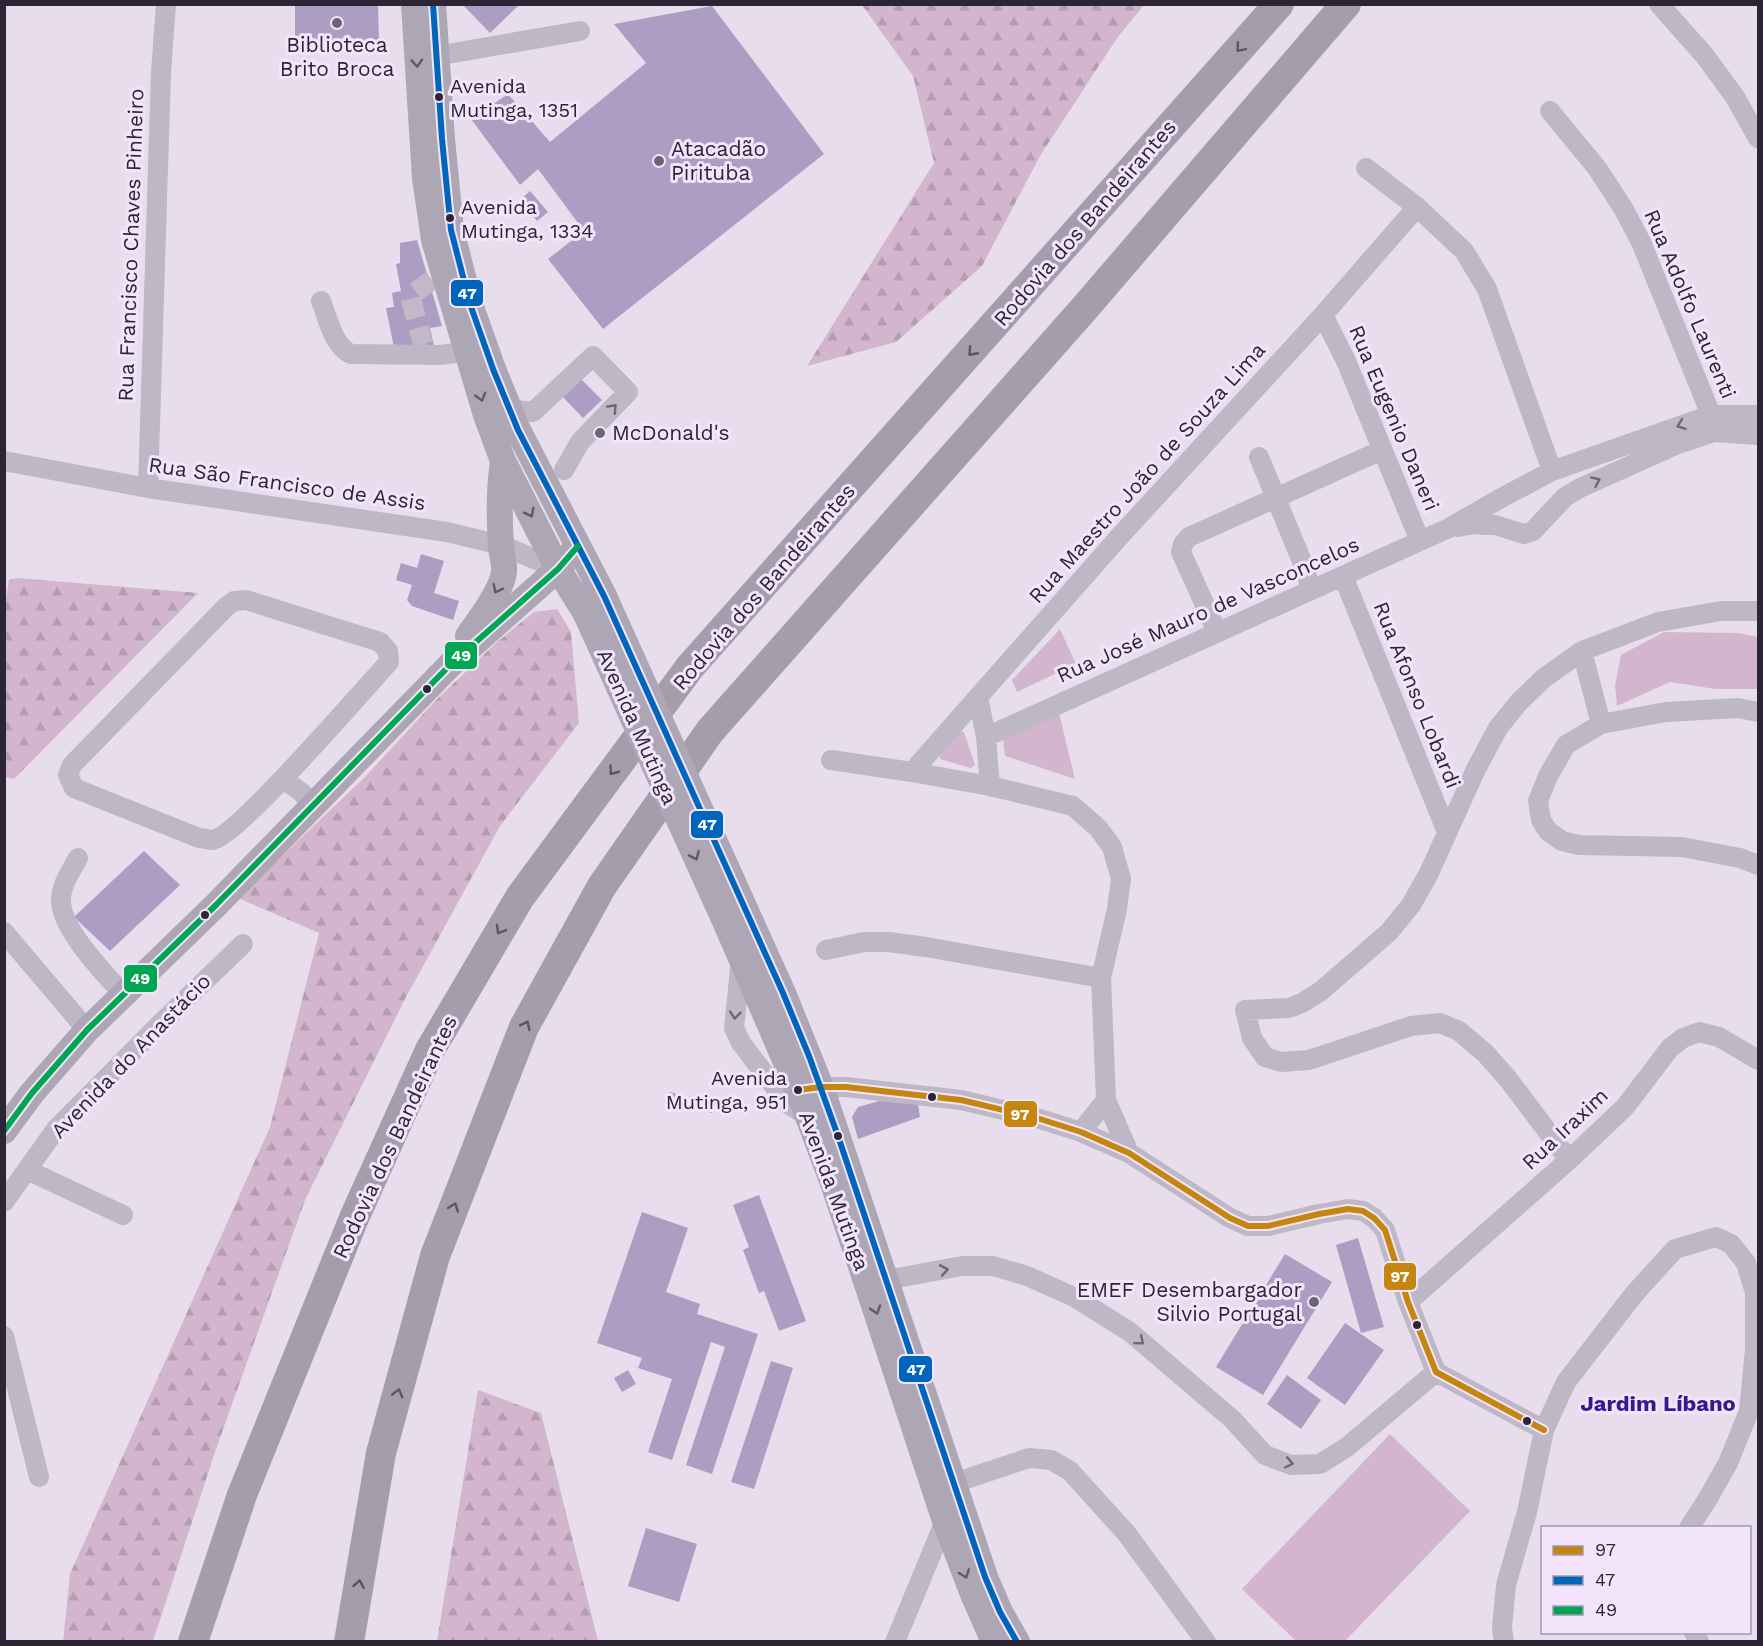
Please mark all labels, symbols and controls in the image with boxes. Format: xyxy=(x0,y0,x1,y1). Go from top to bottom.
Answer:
marker: Biblioteca Brito Broca xyxy=(330,16,344,30)
place label: Biblioteca Brito Broca xyxy=(280,32,394,81)
one-way arrow xyxy=(1236,41,1247,52)
one-way arrow xyxy=(411,58,424,67)
place label: Avenida Mutinga, 1351 xyxy=(450,74,578,122)
street label: Rua Francisco Chaves Pinheiro xyxy=(113,88,148,402)
marker: Avenida Mutinga, 1351 xyxy=(433,91,445,103)
street label: Rodovia dos Bandeirantes xyxy=(988,114,1181,331)
place label: Atacadão Pirituba xyxy=(671,136,766,185)
marker: Atacadão Pirituba xyxy=(652,154,666,168)
place label: Avenida Mutinga, 1334 xyxy=(461,195,593,243)
street label: Rua Adolfo Laurenti xyxy=(1639,205,1742,402)
marker: Avenida Mutinga, 1334 xyxy=(444,212,456,224)
line badge: 47 xyxy=(450,279,484,307)
text: 47 xyxy=(457,284,477,303)
street label: Rua Eugenio Daneri xyxy=(1344,321,1445,514)
street label: Rua Maestro João de Souza Lima xyxy=(1023,337,1270,608)
one-way arrow xyxy=(968,345,979,356)
one-way arrow xyxy=(473,392,486,402)
one-way arrow xyxy=(606,404,617,414)
one-way arrow xyxy=(1676,418,1687,431)
place label: McDonald's xyxy=(612,420,729,445)
marker: McDonald's xyxy=(593,426,607,440)
street label: Rua São Francisco de Assis xyxy=(147,452,427,515)
one-way arrow xyxy=(1589,476,1600,488)
street label: Rodovia dos Bandeirantes xyxy=(667,478,860,695)
one-way arrow xyxy=(522,507,534,518)
street label: Rua José Mauro de Vasconcelos xyxy=(1053,531,1363,688)
one-way arrow xyxy=(493,583,504,594)
street label: Rua Afonso Lobardi xyxy=(1369,598,1466,792)
line badge: 49 xyxy=(444,641,478,670)
street label: Avenida Mutinga xyxy=(592,645,683,809)
text: 49 xyxy=(451,646,471,665)
unlabelled marker xyxy=(421,683,433,695)
one-way arrow xyxy=(609,764,620,775)
line badge: 47 xyxy=(690,810,724,839)
text: 47 xyxy=(697,815,717,834)
one-way arrow xyxy=(688,850,700,861)
unlabelled marker xyxy=(199,909,211,921)
one-way arrow xyxy=(496,924,508,934)
line badge: 49 xyxy=(123,964,158,993)
street label: Avenida do Anastácio xyxy=(46,968,216,1143)
text: 49 xyxy=(130,969,150,988)
one-way arrow xyxy=(729,1010,742,1019)
street label: Rodovia dos Bandeirantes xyxy=(327,1011,462,1262)
one-way arrow xyxy=(518,1021,530,1032)
place label: Avenida Mutinga, 951 xyxy=(666,1066,787,1114)
street label: Rua Iraxim xyxy=(1517,1083,1613,1175)
marker: Avenida Mutinga, 951 xyxy=(792,1084,804,1096)
unlabelled marker xyxy=(926,1091,938,1103)
line badge: 97 xyxy=(1003,1100,1038,1128)
text: 97 xyxy=(1010,1105,1030,1124)
street label: Avenida Mutinga xyxy=(794,1108,875,1274)
unlabelled marker xyxy=(832,1130,844,1142)
one-way arrow xyxy=(447,1202,460,1212)
line badge: 97 xyxy=(1383,1262,1417,1291)
one-way arrow xyxy=(939,1264,949,1276)
text: 97 xyxy=(1390,1267,1410,1286)
place label: EMEF Desembargador Silvio Portugal xyxy=(1077,1277,1303,1326)
marker: EMEF Desembargador Silvio Portugal xyxy=(1307,1295,1321,1309)
one-way arrow xyxy=(869,1304,881,1315)
unlabelled marker xyxy=(1411,1319,1423,1331)
one-way arrow xyxy=(1133,1334,1144,1345)
line badge: 47 xyxy=(898,1355,933,1383)
text: 47 xyxy=(906,1360,926,1379)
one-way arrow xyxy=(390,1388,403,1398)
district label: Jardim Líbano xyxy=(1580,1391,1736,1416)
unlabelled marker xyxy=(1521,1415,1533,1427)
one-way arrow xyxy=(1284,1456,1294,1469)
legend xyxy=(1541,1526,1751,1634)
text: 97 xyxy=(1595,1539,1616,1560)
one-way arrow xyxy=(958,1568,970,1579)
text: 47 xyxy=(1595,1569,1615,1590)
one-way arrow xyxy=(352,1579,365,1589)
text: 49 xyxy=(1595,1599,1617,1620)

